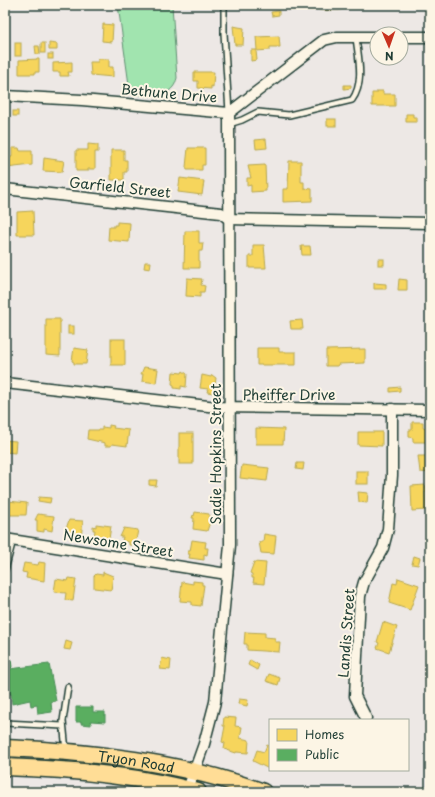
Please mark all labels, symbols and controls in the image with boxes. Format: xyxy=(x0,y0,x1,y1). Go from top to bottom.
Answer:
north arrow xyxy=(369,26,409,66)
text: N xyxy=(384,48,394,65)
street label: Bethune Drive xyxy=(120,78,218,108)
street label: Garfield Street xyxy=(68,171,172,203)
street label: Sadie Hopkins Street xyxy=(205,383,226,524)
street label: Pheiffer Drive xyxy=(243,384,335,405)
street label: Newsome Street xyxy=(61,524,175,562)
street label: Landis Street xyxy=(332,587,360,678)
legend xyxy=(269,719,409,771)
text: Homes xyxy=(305,725,344,743)
street label: Tryon Road xyxy=(97,745,177,778)
text: Public xyxy=(305,745,339,763)

